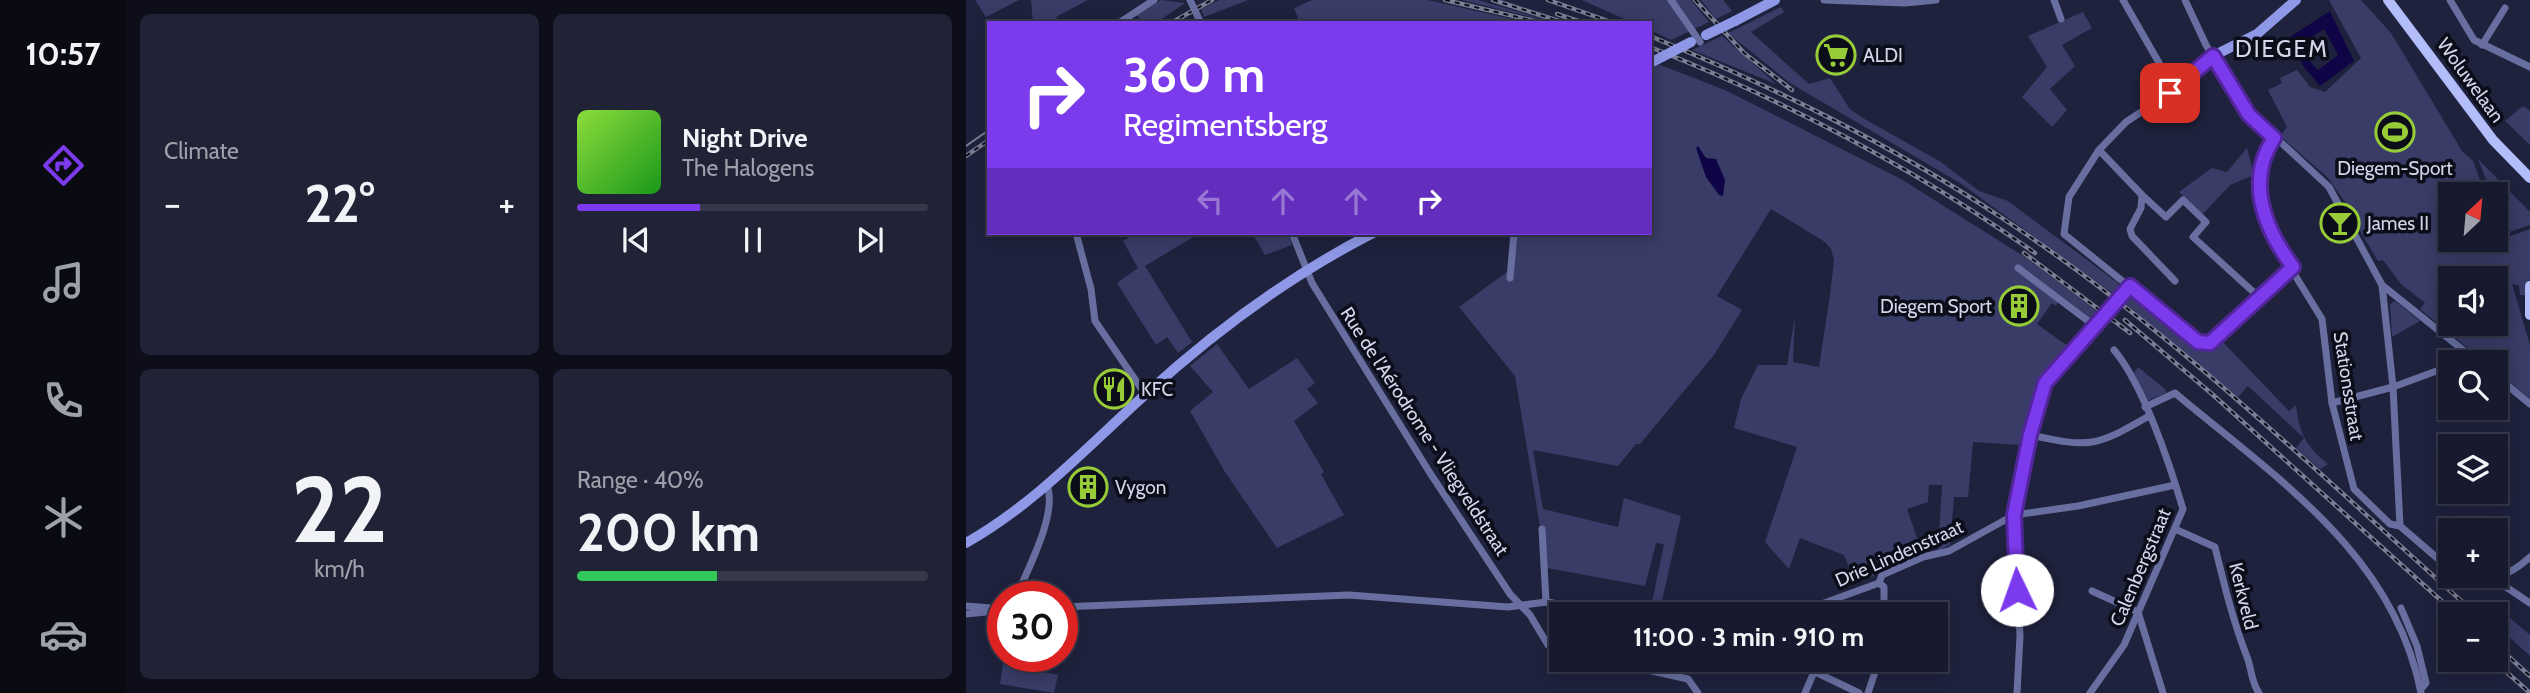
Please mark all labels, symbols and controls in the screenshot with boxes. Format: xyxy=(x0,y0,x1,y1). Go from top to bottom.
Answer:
text: 10:57 xyxy=(25,34,101,73)
supermarket icon: ALDI xyxy=(1815,34,1857,76)
street label: Woluwelaan xyxy=(2432,34,2509,127)
district label: DIEGEM xyxy=(2235,35,2329,63)
place label: ALDI xyxy=(1863,44,1903,67)
text: 360 m xyxy=(1123,45,1265,104)
icon: right xyxy=(1008,49,1099,140)
pin xyxy=(2140,63,2200,123)
icon: arrive xyxy=(2151,74,2189,112)
text: Regimentsberg xyxy=(1123,105,1328,144)
sports icon: Diegem-Sport xyxy=(2374,111,2416,153)
text: Night Drive xyxy=(682,122,808,154)
text: Climate xyxy=(164,137,239,165)
icon: directions xyxy=(39,141,88,190)
text: The Halogens xyxy=(682,154,814,182)
place label: Diegem-Sport xyxy=(2337,157,2453,180)
text: 22° xyxy=(304,172,375,235)
text: − xyxy=(164,180,181,227)
text: + xyxy=(498,180,515,227)
icon: left xyxy=(1191,182,1229,220)
icon: ahead xyxy=(1264,182,1302,220)
icon: ahead xyxy=(1337,182,1375,220)
icon: right xyxy=(1410,182,1448,220)
north arrow xyxy=(2438,182,2508,252)
map controls xyxy=(2438,182,2508,672)
bar icon: James II xyxy=(2319,202,2361,244)
place label: James II xyxy=(2366,212,2429,235)
icon: previous xyxy=(617,221,655,259)
icon: pause xyxy=(734,221,772,259)
icon: next xyxy=(851,221,889,259)
icon: music xyxy=(39,258,88,307)
button: sound xyxy=(2438,266,2508,336)
building icon: Diegem Sport xyxy=(1998,285,2040,327)
place label: Diegem Sport xyxy=(1880,295,1993,318)
street label: Rue de l'Aérodrome - Vliegveldstraat xyxy=(1336,303,1514,560)
street label: Stationsstraat xyxy=(2329,330,2369,443)
button: search xyxy=(2438,350,2508,420)
restaurant icon: KFC xyxy=(1093,368,1135,410)
icon: phone xyxy=(39,376,88,425)
place label: KFC xyxy=(1141,378,1174,401)
button: layers xyxy=(2438,434,2508,504)
text: 22 xyxy=(291,454,388,565)
text: Range · 40% xyxy=(577,466,704,494)
building icon: Vygon xyxy=(1067,466,1109,508)
place label: Vygon xyxy=(1115,476,1166,499)
icon: climate xyxy=(39,493,88,542)
text: 200 km xyxy=(577,501,760,564)
street label: Calenbergstraat xyxy=(2105,504,2176,630)
street label: Drie Lindenstraat xyxy=(1832,515,1967,592)
button: + xyxy=(2438,518,2508,588)
position arrow xyxy=(1980,553,2054,627)
text: km/h xyxy=(314,555,365,583)
street label: Kerkveld xyxy=(2224,560,2263,632)
speed limit sign: 30 xyxy=(987,581,1078,672)
button: − xyxy=(2438,602,2508,672)
icon: car xyxy=(39,610,88,659)
text: 11:00 · 3 min · 910 m xyxy=(1633,621,1864,653)

